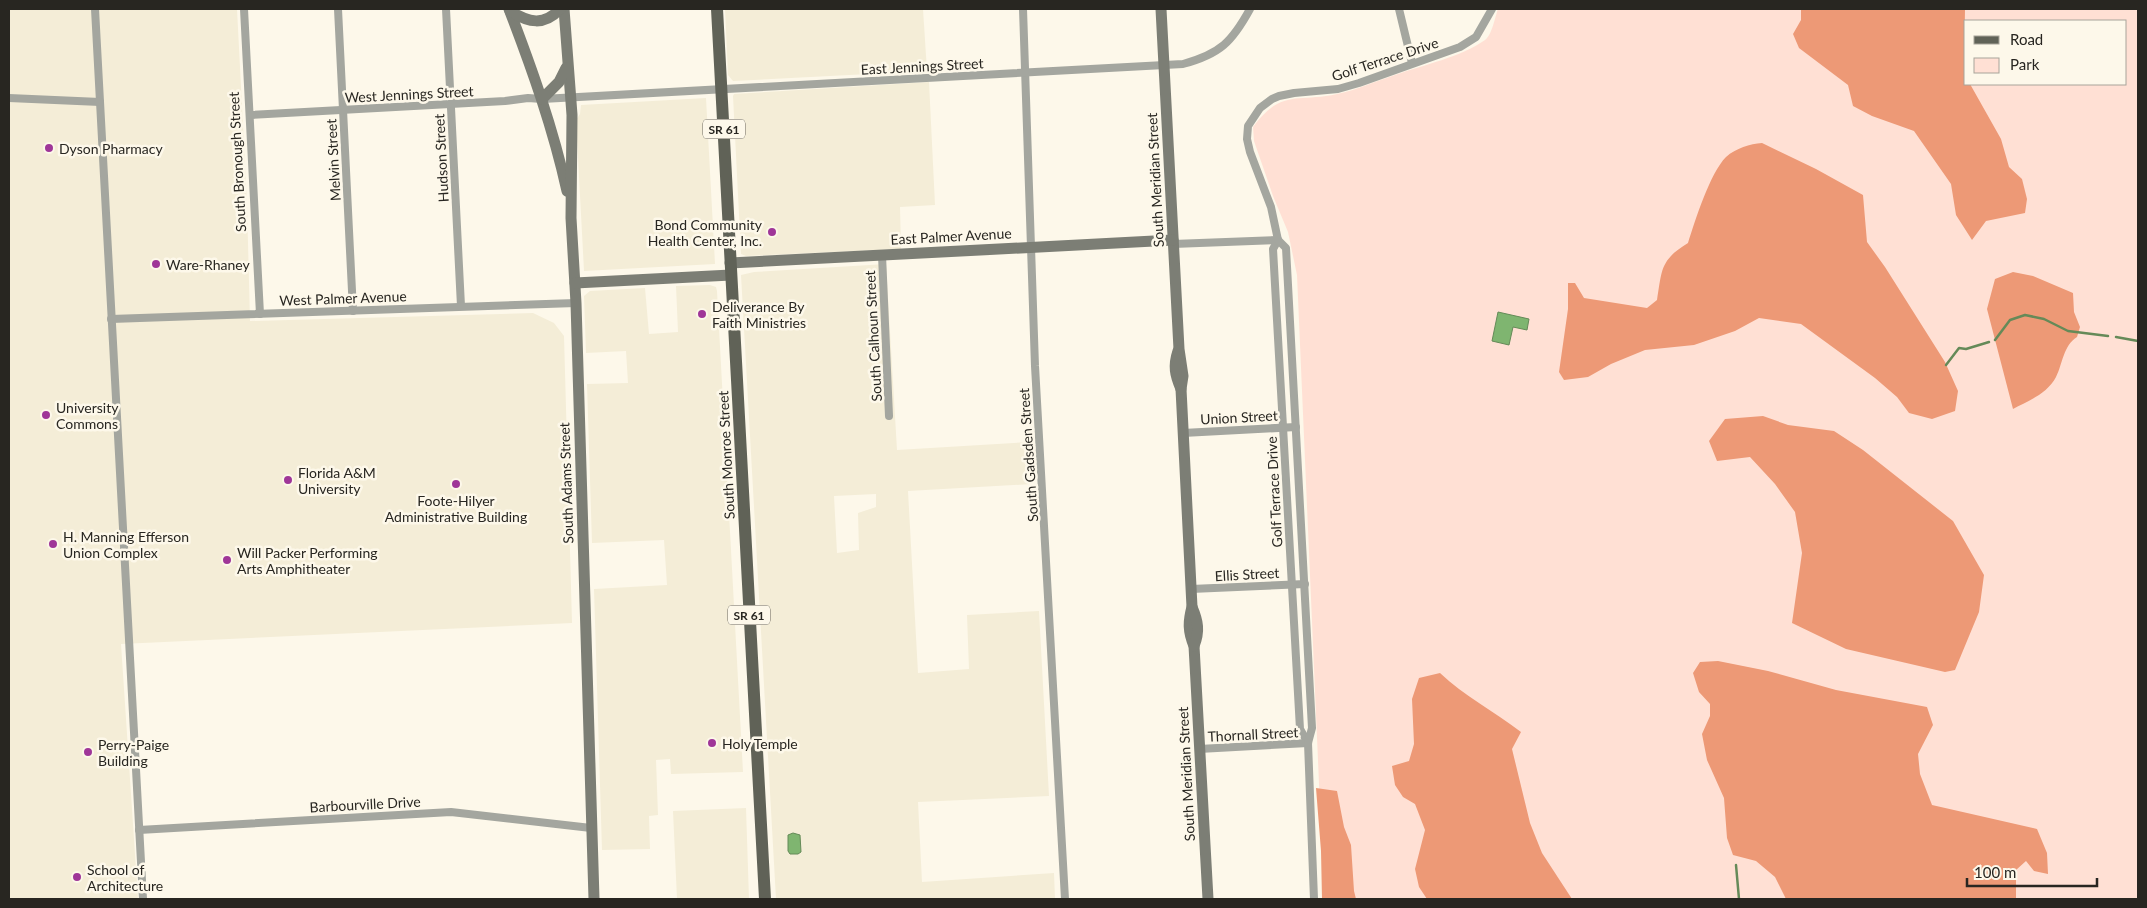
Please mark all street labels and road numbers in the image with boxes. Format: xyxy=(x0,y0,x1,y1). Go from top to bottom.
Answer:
street label: Golf Terrace Drive xyxy=(1330,34,1440,84)
street label: East Jennings Street xyxy=(860,54,984,78)
street label: West Jennings Street xyxy=(344,82,474,106)
street label: South Bronough Street xyxy=(225,91,249,233)
street label: South Meridian Street xyxy=(1143,112,1167,248)
street label: Hudson Street xyxy=(430,113,452,203)
street label: Melvin Street xyxy=(322,118,344,202)
road number: SR 61 xyxy=(703,120,745,138)
street label: East Palmer Avenue xyxy=(890,224,1012,248)
street label: South Calhoun Street xyxy=(861,270,885,402)
street label: West Palmer Avenue xyxy=(279,287,407,309)
street label: South Gadsden Street xyxy=(1015,387,1041,523)
street label: South Monroe Street xyxy=(714,390,738,520)
street label: Union Street xyxy=(1200,406,1278,428)
street label: South Adams Street xyxy=(555,422,577,544)
street label: Golf Terrace Drive xyxy=(1263,436,1285,548)
street label: Ellis Street xyxy=(1214,564,1280,584)
road number: SR 61 xyxy=(728,606,770,624)
street label: South Meridian Street xyxy=(1174,706,1198,842)
street label: Thornall Street xyxy=(1207,723,1299,745)
street label: Barbourville Drive xyxy=(309,793,421,815)

